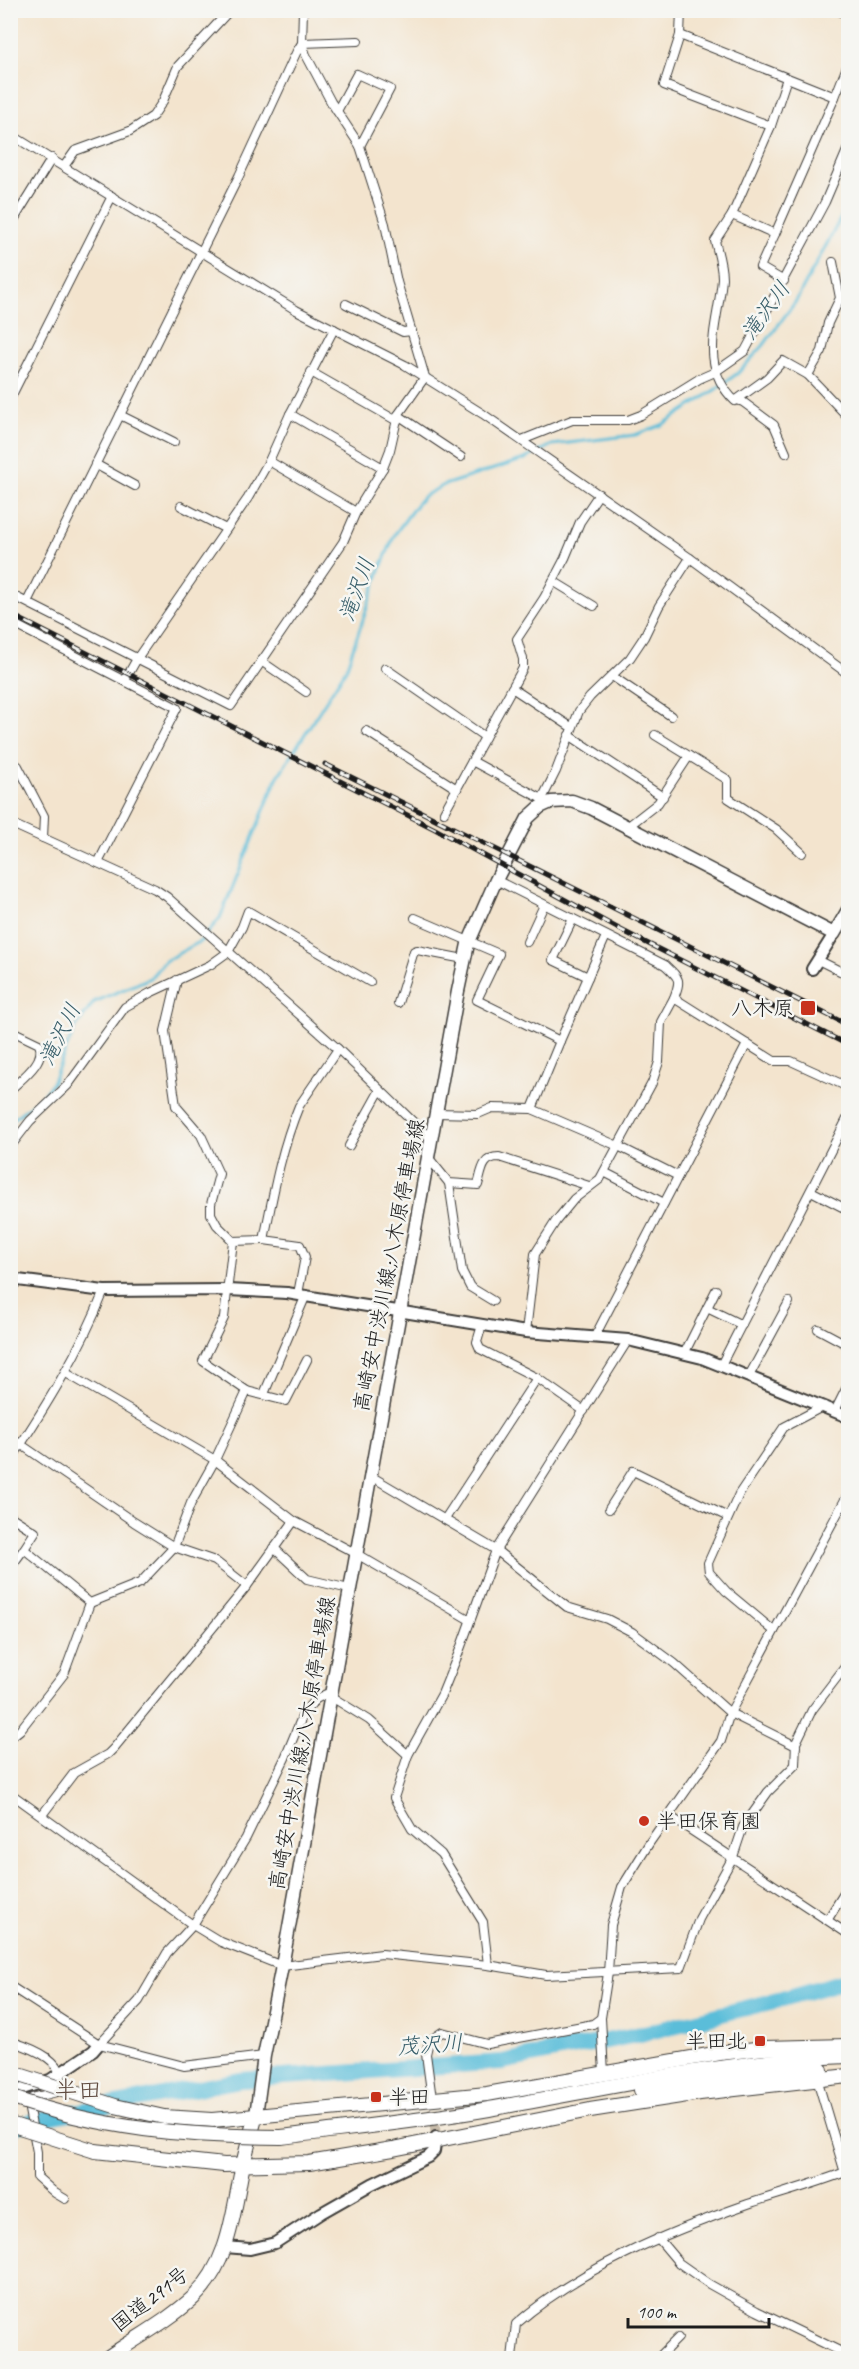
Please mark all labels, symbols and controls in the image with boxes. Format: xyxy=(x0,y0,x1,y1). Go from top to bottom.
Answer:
water label: 滝沢川 xyxy=(735,276,797,346)
water label: 滝沢川 xyxy=(332,554,381,625)
place label: 八木原 xyxy=(731,995,794,1021)
water label: 滝沢川 xyxy=(32,999,87,1070)
marker: 八木原 xyxy=(799,999,817,1017)
street label: 高崎安中渋川線;八木原停車場線 xyxy=(348,1116,430,1414)
street label: 高崎安中渋川線;八木原停車場線 xyxy=(263,1594,341,1892)
place label: 半田保育園 xyxy=(656,1808,761,1834)
marker: 半田保育園 xyxy=(637,1814,651,1828)
place label: 半田北 xyxy=(685,2028,748,2054)
water label: 茂沢川 xyxy=(396,2029,464,2061)
marker: 半田北 xyxy=(753,2034,767,2048)
district label: 半田 xyxy=(54,2075,102,2105)
place label: 半田 xyxy=(388,2084,430,2110)
marker: 半田 xyxy=(369,2090,383,2104)
street label: 国道291号 xyxy=(106,2261,194,2337)
scale bar xyxy=(628,2291,769,2329)
text: 100 m xyxy=(637,2301,678,2323)

